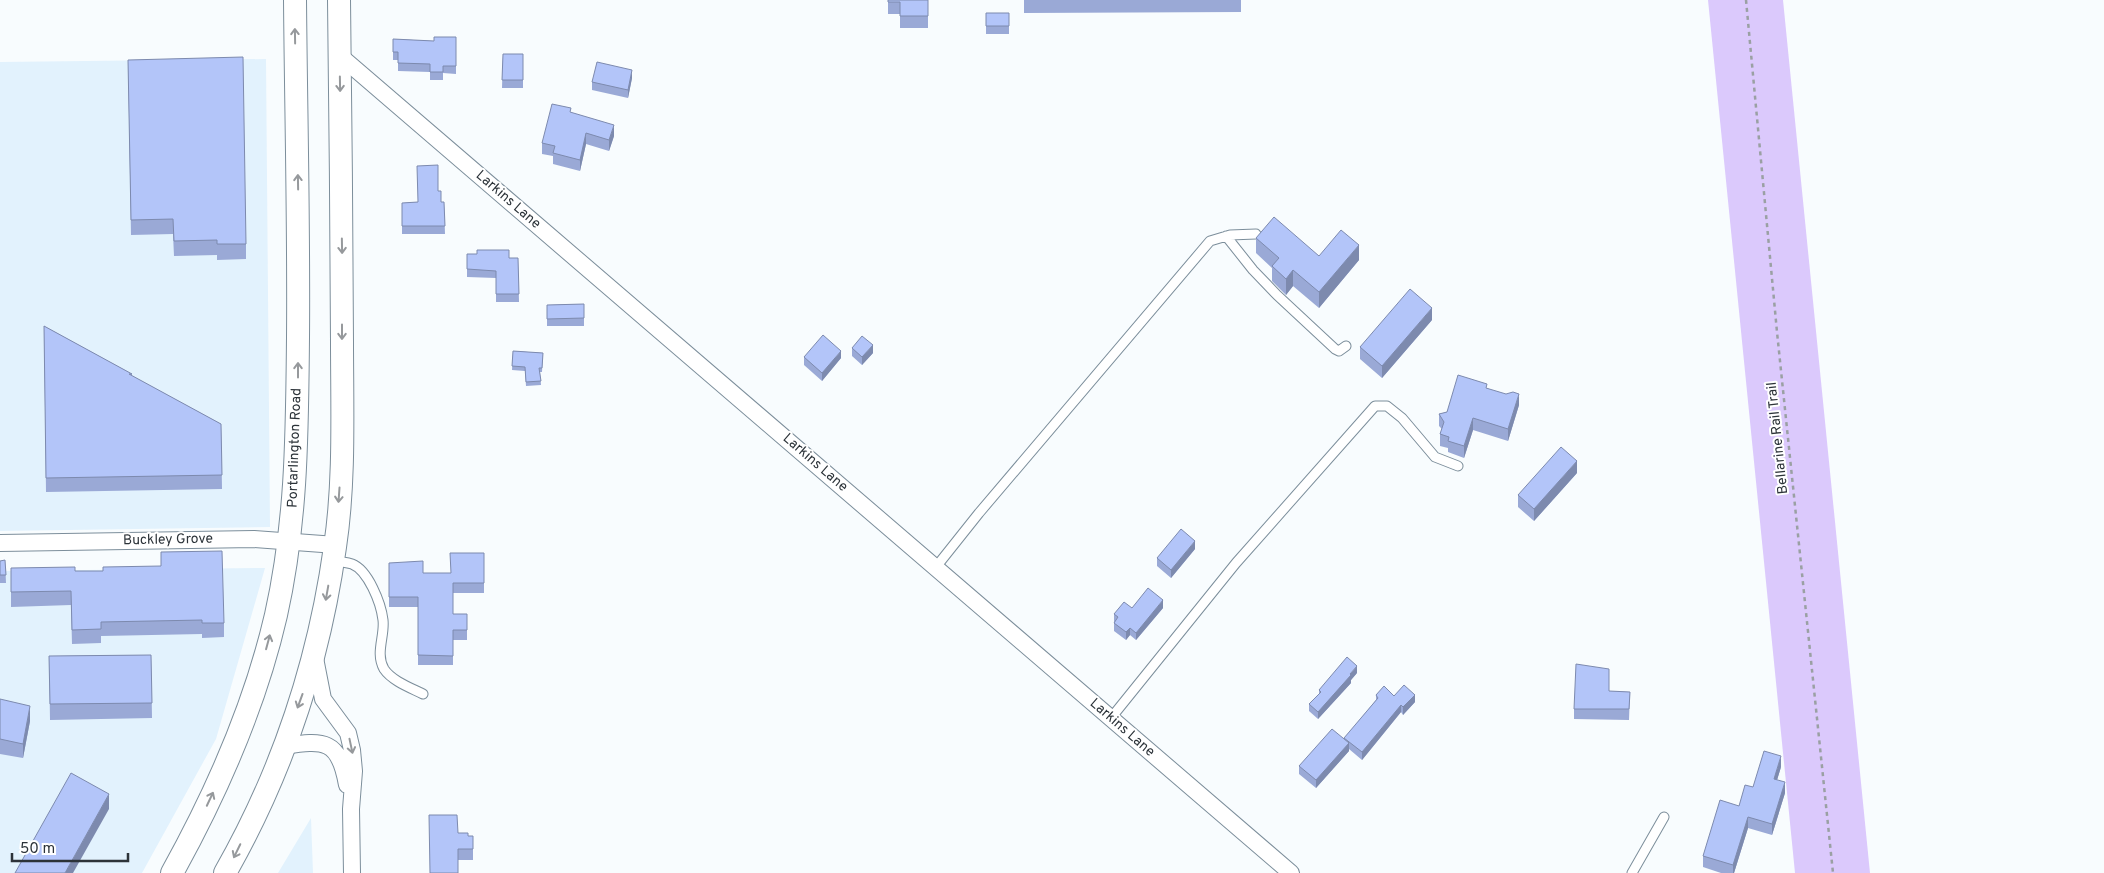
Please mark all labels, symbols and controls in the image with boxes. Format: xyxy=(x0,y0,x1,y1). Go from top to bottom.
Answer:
one-way arrow xyxy=(290,28,300,44)
one-way arrow xyxy=(335,75,345,91)
street label: Larkins Lane xyxy=(472,167,544,233)
one-way arrow xyxy=(293,174,303,190)
one-way arrow xyxy=(337,238,347,254)
one-way arrow xyxy=(337,324,347,340)
one-way arrow xyxy=(293,363,303,379)
street label: Bellarine Rail Trail xyxy=(1764,381,1792,495)
street label: Portarlington Road xyxy=(284,388,306,508)
street label: Larkins Lane xyxy=(779,430,851,496)
one-way arrow xyxy=(334,487,344,503)
street label: Buckley Grove xyxy=(123,531,213,549)
one-way arrow xyxy=(322,585,332,601)
one-way arrow xyxy=(264,635,274,651)
one-way arrow xyxy=(295,693,304,708)
street label: Larkins Lane xyxy=(1086,695,1158,761)
one-way arrow xyxy=(347,738,356,754)
one-way arrow xyxy=(206,792,216,807)
scale bar xyxy=(12,830,129,862)
text: 50 m xyxy=(20,840,55,859)
one-way arrow xyxy=(232,843,242,858)

